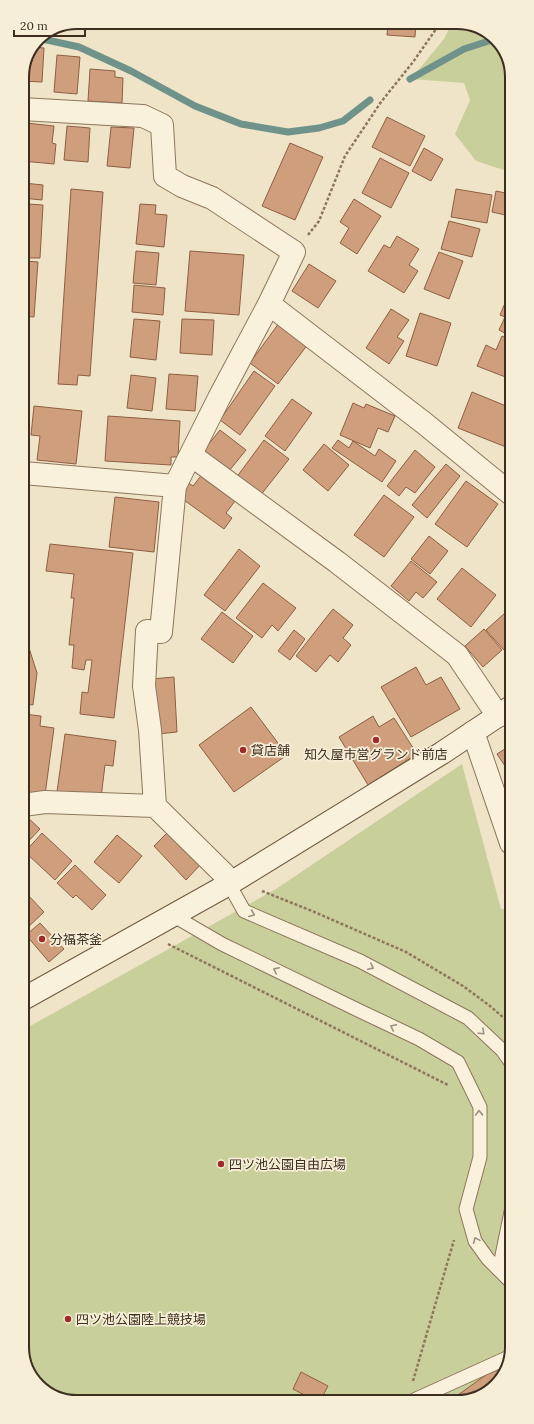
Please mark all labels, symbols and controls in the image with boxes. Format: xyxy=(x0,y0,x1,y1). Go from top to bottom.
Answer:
scale bar xyxy=(14,12,85,38)
text: 20 m xyxy=(20,18,48,33)
marker: 知久屋市営グランド前店 xyxy=(371,735,381,745)
place label: 貸店舗 xyxy=(251,742,290,759)
marker: 貸店舗 xyxy=(238,745,248,755)
place label: 知久屋市営グランド前店 xyxy=(304,746,448,763)
one-way arrow xyxy=(248,910,255,918)
place label: 分福茶釜 xyxy=(50,931,102,948)
marker: 分福茶釜 xyxy=(37,934,47,944)
one-way arrow xyxy=(366,962,374,970)
one-way arrow xyxy=(273,967,280,975)
one-way arrow xyxy=(390,1024,398,1032)
one-way arrow xyxy=(478,1027,485,1034)
one-way arrow xyxy=(475,1110,484,1116)
place label: 四ツ池公園自由広場 xyxy=(229,1156,346,1173)
marker: 四ツ池公園自由広場 xyxy=(216,1159,226,1169)
one-way arrow xyxy=(473,1236,481,1244)
place label: 四ツ池公園陸上競技場 xyxy=(76,1311,206,1328)
marker: 四ツ池公園陸上競技場 xyxy=(63,1314,73,1324)

